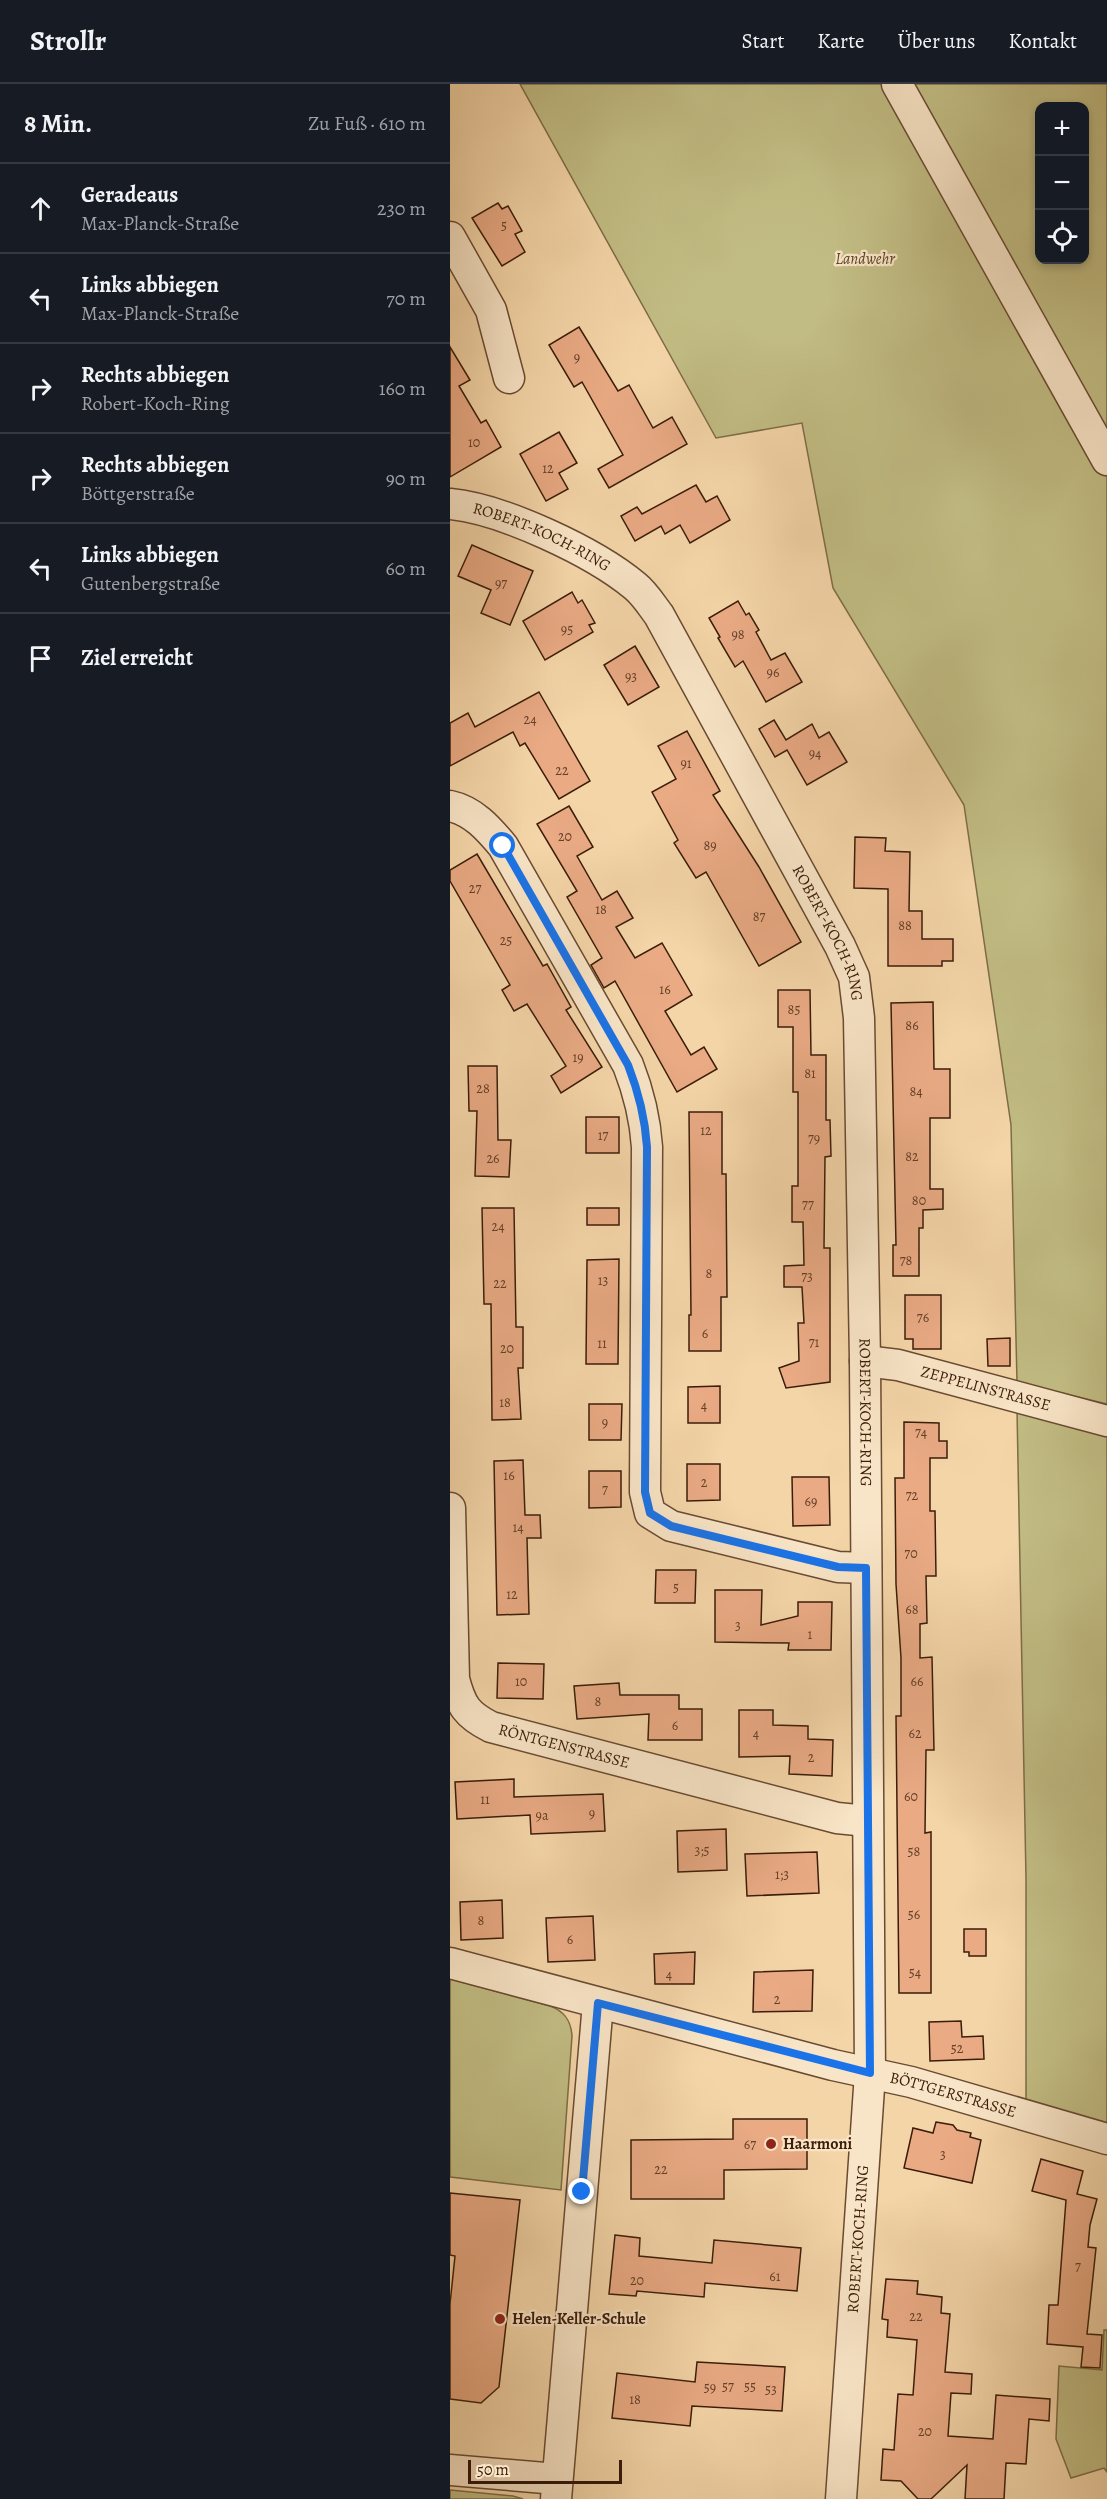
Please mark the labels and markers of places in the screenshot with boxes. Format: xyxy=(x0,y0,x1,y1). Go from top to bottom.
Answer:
place label: Haarmoni xyxy=(783,2133,852,2155)
marker: Haarmoni xyxy=(764,2137,778,2151)
place label: Helen-Keller-Schule xyxy=(512,2308,646,2330)
marker: Helen-Keller-Schule xyxy=(493,2312,507,2326)

